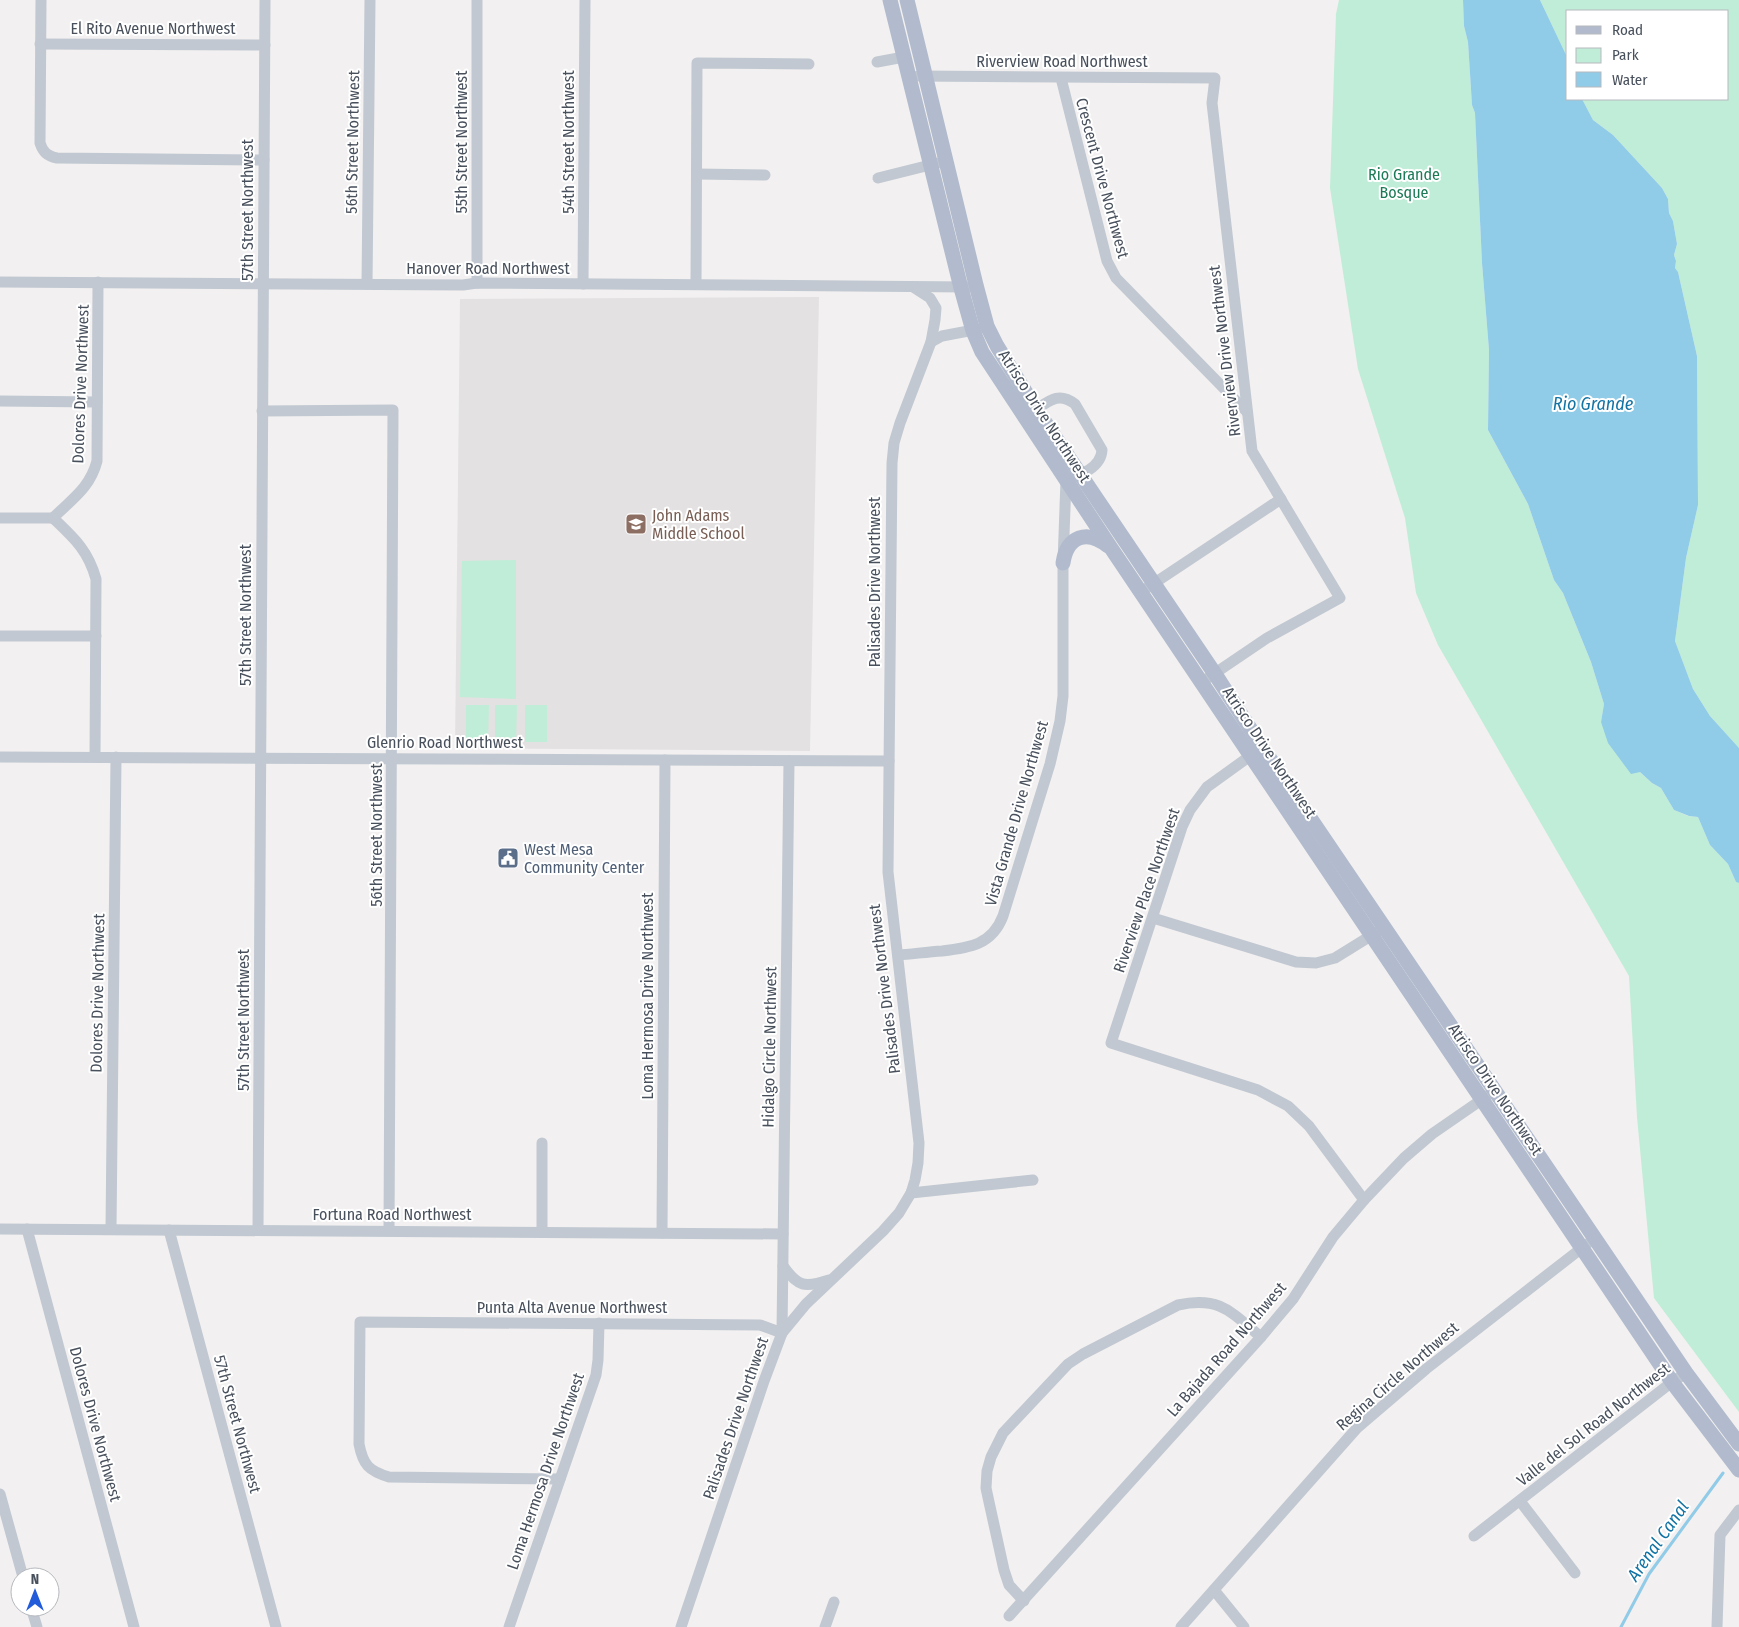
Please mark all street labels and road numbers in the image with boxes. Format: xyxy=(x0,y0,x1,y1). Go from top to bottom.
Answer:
street label: El Rito Avenue Northwest xyxy=(71,19,236,38)
street label: Riverview Road Northwest xyxy=(976,52,1148,71)
street label: 56th Street Northwest xyxy=(342,69,363,214)
street label: 55th Street Northwest xyxy=(452,70,471,213)
street label: 54th Street Northwest xyxy=(559,70,578,214)
street label: Crescent Drive Northwest xyxy=(1072,96,1133,261)
street label: 57th Street Northwest xyxy=(238,138,257,281)
street label: Hanover Road Northwest xyxy=(406,259,570,278)
street label: Riverview Drive Northwest xyxy=(1204,264,1244,437)
street label: Dolores Drive Northwest xyxy=(68,303,93,464)
street label: Atrisco Drive Northwest xyxy=(995,346,1095,487)
street label: Palisades Drive Northwest xyxy=(865,496,884,667)
street label: 57th Street Northwest xyxy=(236,543,255,686)
street label: Atrisco Drive Northwest xyxy=(1219,683,1321,822)
street label: Vista Grande Drive Northwest xyxy=(981,718,1052,908)
street label: Glenrio Road Northwest xyxy=(367,733,524,752)
street label: 56th Street Northwest xyxy=(367,762,386,907)
street label: Riverview Place Northwest xyxy=(1109,805,1184,975)
street label: Loma Hermosa Drive Northwest xyxy=(638,892,657,1099)
street label: Palisades Drive Northwest xyxy=(865,902,904,1075)
street label: Dolores Drive Northwest xyxy=(87,912,108,1073)
street label: 57th Street Northwest xyxy=(234,948,253,1091)
street label: Hidalgo Circle Northwest xyxy=(759,965,780,1128)
street label: Atrisco Drive Northwest xyxy=(1445,1020,1547,1159)
street label: Fortuna Road Northwest xyxy=(313,1205,472,1224)
street label: La Bajada Road Northwest xyxy=(1163,1278,1290,1420)
street label: Punta Alta Avenue Northwest xyxy=(477,1298,668,1317)
street label: Regina Circle Northwest xyxy=(1332,1318,1463,1435)
street label: Palisades Drive Northwest xyxy=(699,1334,772,1502)
street label: Dolores Drive Northwest xyxy=(66,1345,126,1504)
street label: 57th Street Northwest xyxy=(210,1353,265,1496)
street label: Valle del Sol Road Northwest xyxy=(1513,1358,1674,1490)
street label: Loma Hermosa Drive Northwest xyxy=(503,1370,588,1572)

